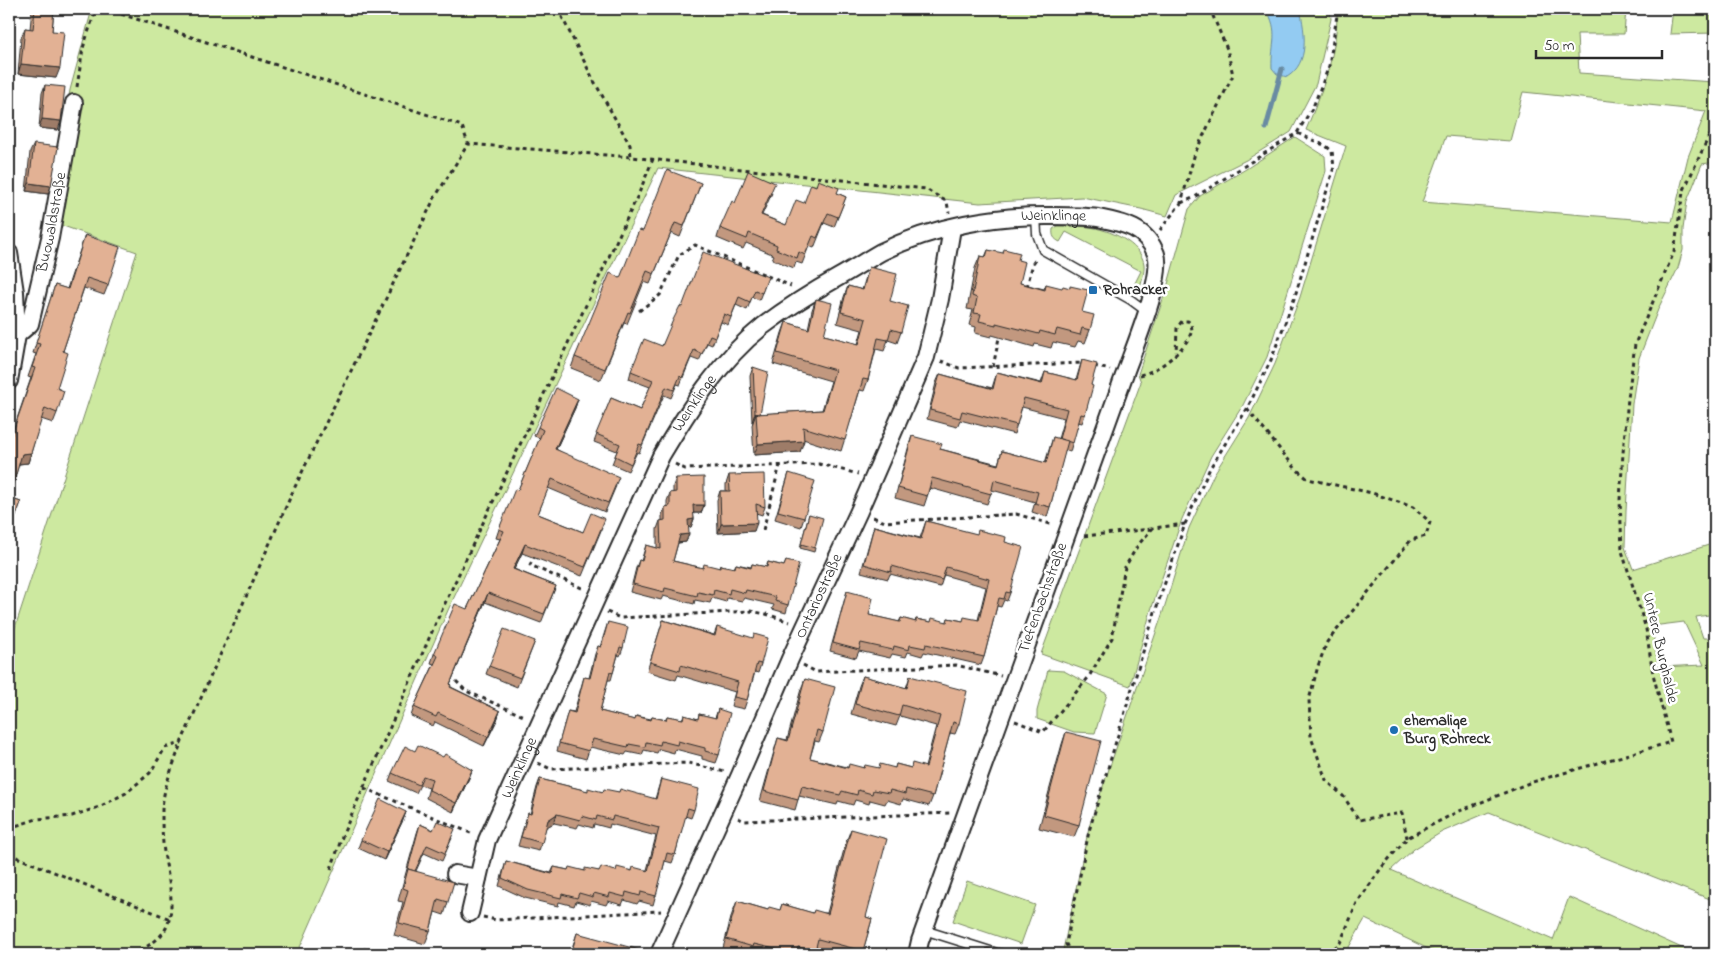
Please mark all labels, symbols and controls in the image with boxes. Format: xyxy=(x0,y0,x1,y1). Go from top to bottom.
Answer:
scale bar xyxy=(1536,28,1663,60)
text: 50 m xyxy=(1544,35,1575,57)
street label: Buowaldstraße xyxy=(30,170,74,276)
street label: Weinklinge xyxy=(1020,204,1088,229)
place label: Rohracker xyxy=(1102,278,1168,302)
marker: Rohracker xyxy=(1087,284,1099,296)
street label: Weinklinge xyxy=(666,369,723,437)
street label: Tiefenbachstraße xyxy=(1012,539,1074,657)
street label: Ontariostraße xyxy=(789,549,850,643)
street label: Untere Burghalde xyxy=(1636,590,1685,707)
place label: ehemalige Burg Rohreck xyxy=(1403,709,1492,752)
marker: ehemalige Burg Rohreck xyxy=(1388,724,1400,736)
street label: Weinklinge xyxy=(495,733,544,803)

